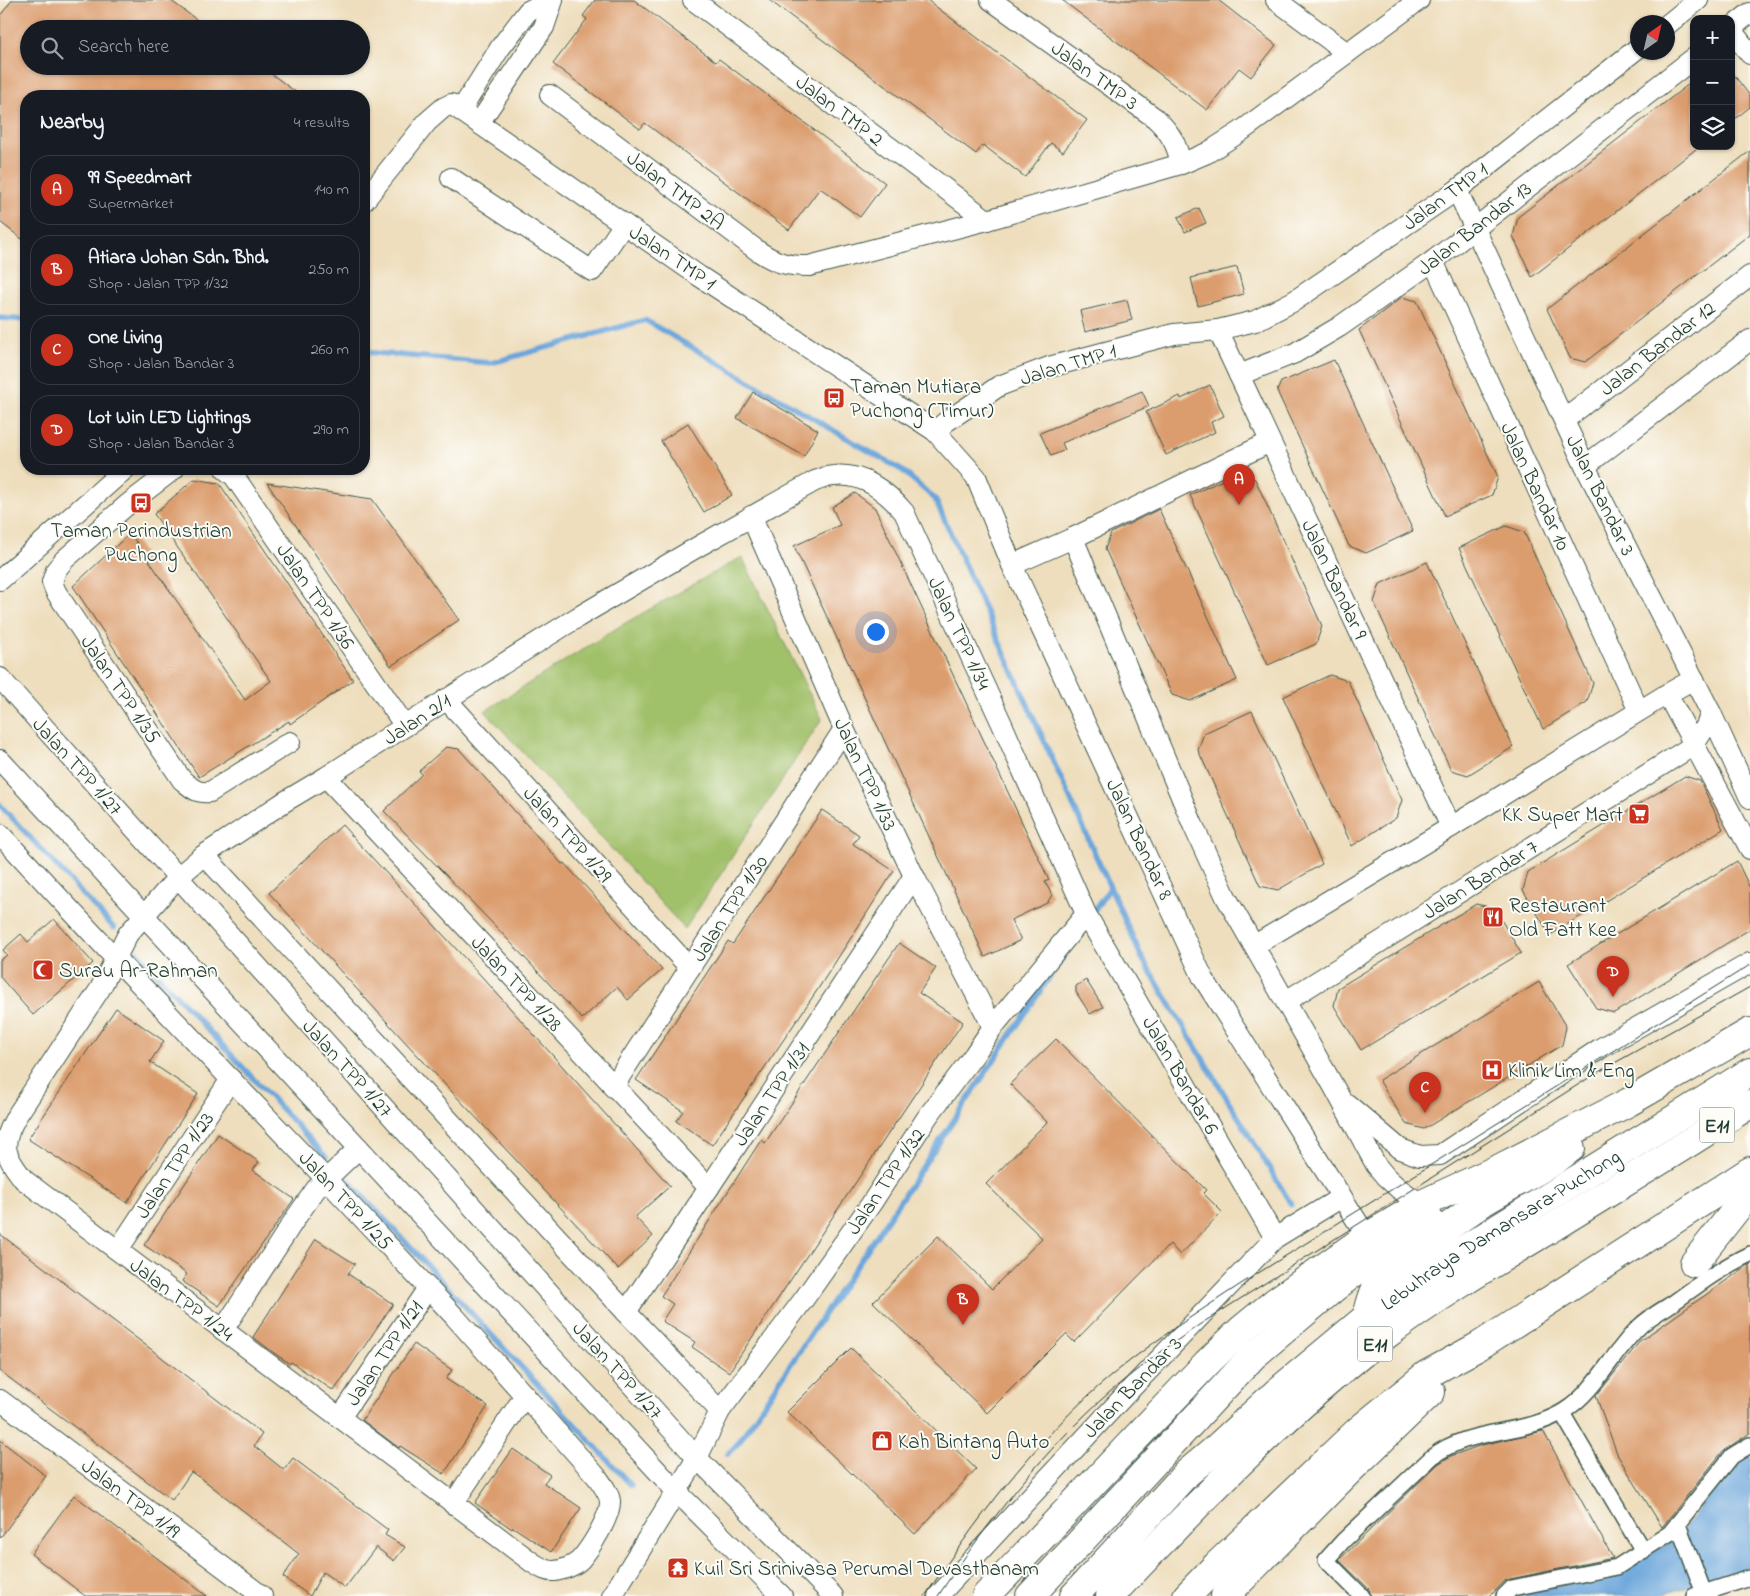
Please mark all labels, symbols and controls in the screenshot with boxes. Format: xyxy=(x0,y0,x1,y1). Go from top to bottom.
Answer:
north arrow xyxy=(1630,15,1675,60)
map controls xyxy=(1690,15,1735,150)
button: + xyxy=(1690,15,1735,60)
search box xyxy=(20,20,370,75)
icon: search xyxy=(38,34,66,62)
text: Search here xyxy=(78,34,169,61)
street label: Jalan TMP 3 xyxy=(1044,35,1144,119)
button: − xyxy=(1690,60,1735,105)
street label: Jalan TMP 2 xyxy=(788,68,889,155)
button: layers xyxy=(1690,105,1735,150)
text: Nearby xyxy=(40,108,104,138)
text: 4 results xyxy=(294,111,350,135)
street label: Jalan TMP 2A xyxy=(619,145,730,239)
street label: Jalan TMP 1 xyxy=(1397,156,1496,239)
text: 99 Speedmart xyxy=(88,165,192,192)
street label: Jalan Bandar 13 xyxy=(1412,175,1539,284)
text: A xyxy=(52,178,62,202)
text: 140 m xyxy=(314,178,349,202)
text: Supermarket xyxy=(88,192,174,216)
street label: Jalan TMP 1 xyxy=(622,218,722,299)
text: Atiara Johan Sdn. Bhd. xyxy=(88,245,269,272)
text: B xyxy=(52,258,62,282)
text: 250 m xyxy=(309,258,349,282)
text: Shop · Jalan TPP 1/32 xyxy=(88,272,228,296)
street label: Jalan Bandar 12 xyxy=(1594,295,1723,404)
text: One Living xyxy=(88,325,162,352)
street label: Jalan TMP 1 xyxy=(1017,337,1121,395)
text: C xyxy=(53,338,61,362)
text: 260 m xyxy=(311,338,349,362)
text: Shop · Jalan Bandar 3 xyxy=(88,352,234,376)
place label: Taman Mutiara Puchong (Timur) xyxy=(850,373,994,429)
bus stop icon: Taman Mutiara Puchong (Timur) xyxy=(822,386,846,410)
text: Lot Win LED Lightings xyxy=(88,405,251,432)
text: D xyxy=(51,418,63,442)
text: 290 m xyxy=(313,418,349,442)
street label: Jalan Bandar 10 xyxy=(1491,418,1577,556)
street label: Jalan Bandar 3 xyxy=(1557,430,1642,562)
text: Shop · Jalan Bandar 3 xyxy=(88,432,234,456)
pin: A xyxy=(1223,464,1255,505)
bus stop icon: Taman Perindustrian Puchong xyxy=(129,491,153,515)
street label: Jalan Bandar 9 xyxy=(1292,515,1374,645)
place label: Taman Perindustrian Puchong xyxy=(50,517,232,573)
street label: Jalan TPP 1/36 xyxy=(268,538,361,656)
street label: Jalan TPP 1/34 xyxy=(919,572,998,696)
your location xyxy=(863,619,889,645)
street label: Jalan TPP 1/35 xyxy=(72,630,167,750)
street label: Jalan 2/1 xyxy=(378,687,458,754)
street label: Jalan TPP 1/27 xyxy=(24,711,129,823)
street label: Jalan TPP 1/33 xyxy=(825,713,903,836)
street label: Jalan Bandar 8 xyxy=(1097,774,1179,906)
street label: Jalan TPP 1/29 xyxy=(515,780,619,891)
place label: KK Super Mart xyxy=(1502,801,1623,831)
supermarket icon: KK Super Mart xyxy=(1627,802,1651,826)
street label: Jalan Bandar 7 xyxy=(1417,833,1545,928)
street label: Jalan TPP 1/30 xyxy=(685,850,777,968)
place label: Restaurant Old Fatt Kee xyxy=(1509,892,1617,946)
restaurant icon: Restaurant Old Fatt Kee xyxy=(1481,905,1505,929)
street label: Jalan TPP 1/28 xyxy=(463,929,568,1040)
pin: D xyxy=(1597,956,1629,997)
place label: Surau Ar-Rahman xyxy=(59,957,218,987)
mosque icon: Surau Ar-Rahman xyxy=(31,958,55,982)
street label: Jalan Bandar 6 xyxy=(1133,1011,1225,1141)
street label: Jalan TPP 1/27 xyxy=(294,1013,399,1125)
street label: Jalan TPP 1/31 xyxy=(727,1037,819,1153)
place label: Klinik Lim & Eng xyxy=(1508,1057,1635,1089)
hospital icon: Klinik Lim & Eng xyxy=(1480,1058,1504,1082)
pin: C xyxy=(1409,1072,1441,1113)
street label: Jalan TPP 1/23 xyxy=(129,1107,223,1226)
road number: E11 xyxy=(1700,1108,1734,1142)
street label: Jalan TPP 1/32 xyxy=(840,1123,934,1242)
street label: Lebuhraya Damansara–Puchong xyxy=(1375,1143,1628,1319)
street label: Jalan TPP 1/25 xyxy=(290,1145,399,1258)
street label: Jalan TPP 1/24 xyxy=(122,1251,239,1350)
pin: B xyxy=(947,1284,979,1325)
street label: Jalan TPP 1/21 xyxy=(339,1295,432,1413)
street label: Jalan TPP 1/27 xyxy=(564,1315,669,1427)
road number: E11 xyxy=(1358,1326,1392,1362)
street label: Jalan Bandar 3 xyxy=(1077,1331,1190,1446)
place label: Kah Bintang Auto xyxy=(898,1428,1049,1460)
shop icon: Kah Bintang Auto xyxy=(870,1429,894,1453)
street label: Jalan TPP 1/19 xyxy=(74,1452,186,1547)
place label: Kuil Sri Srinivasa Perumal Devasthanam xyxy=(694,1555,1039,1585)
temple icon: Kuil Sri Srinivasa Perumal Devasthanam xyxy=(666,1556,690,1580)

